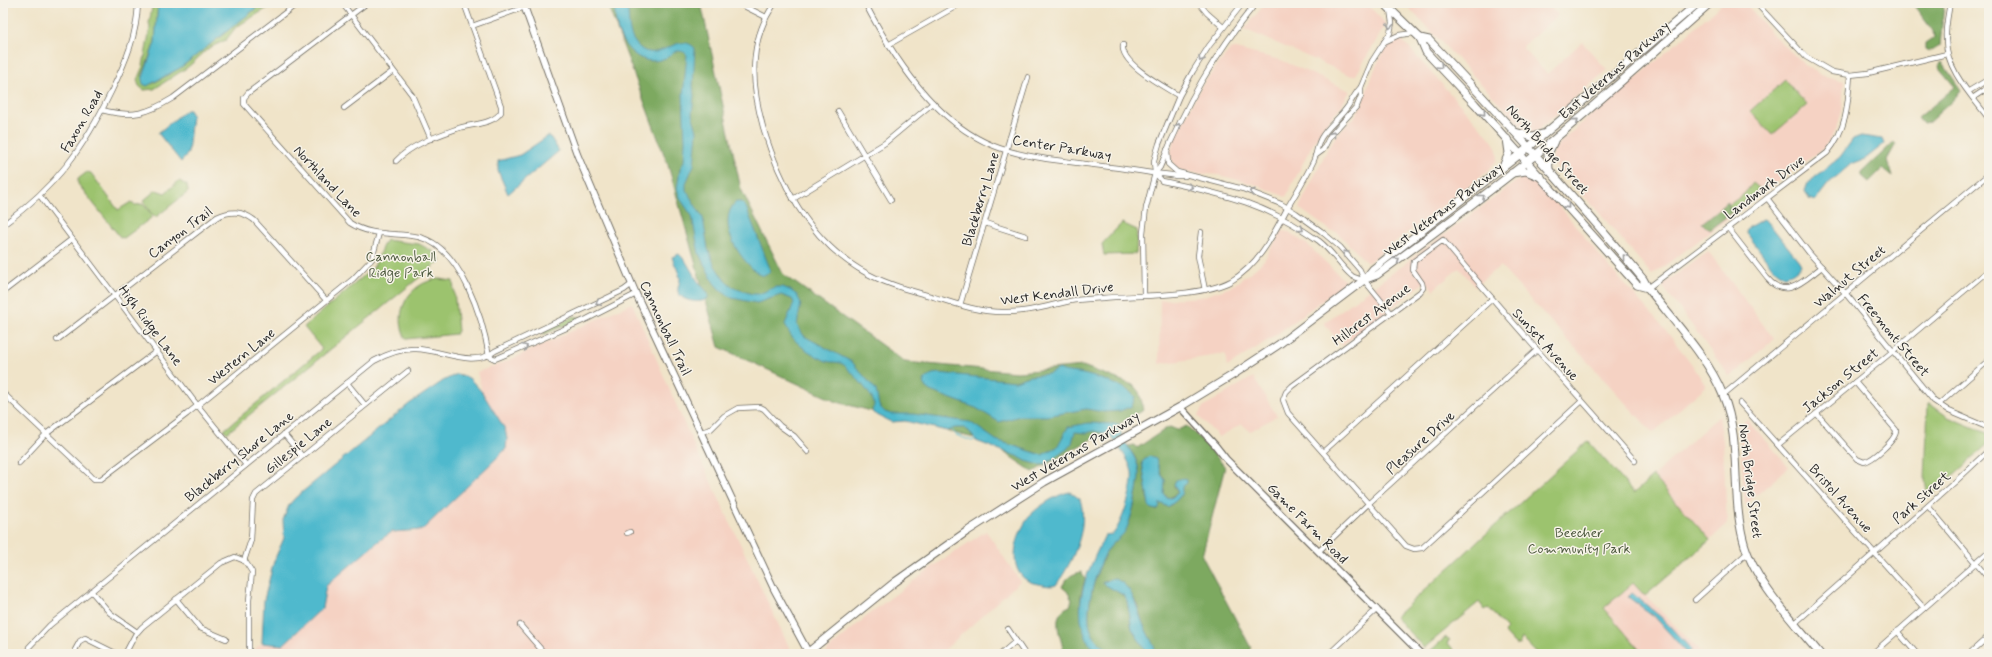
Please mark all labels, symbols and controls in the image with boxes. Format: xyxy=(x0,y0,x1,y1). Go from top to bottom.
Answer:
street label: East Veterans Parkway xyxy=(1555,18,1674,124)
one-way arrow xyxy=(1386,23,1395,29)
one-way arrow xyxy=(1198,55,1206,62)
one-way arrow xyxy=(1435,61,1443,69)
street label: Faxon Road xyxy=(57,87,107,156)
street label: North Bridge Street xyxy=(1502,101,1592,199)
one-way arrow xyxy=(1479,108,1486,115)
one-way arrow xyxy=(1572,119,1579,126)
one-way arrow xyxy=(1173,122,1181,130)
street label: Center Parkway xyxy=(1011,131,1113,165)
one-way arrow xyxy=(1328,132,1335,139)
street label: Northland Lane xyxy=(289,142,365,222)
street label: Blackberry Lane xyxy=(958,150,1004,249)
street label: Landmark Drive xyxy=(1721,152,1808,224)
street label: West Veterans Parkway xyxy=(1380,159,1507,261)
one-way arrow xyxy=(1186,183,1193,191)
one-way arrow xyxy=(1249,189,1256,197)
one-way arrow xyxy=(1478,195,1485,202)
one-way arrow xyxy=(1563,201,1570,209)
street label: Canyon Trail xyxy=(145,203,216,263)
one-way arrow xyxy=(1297,224,1304,232)
street label: Walnut Street xyxy=(1810,241,1889,312)
park label: Cannonball Ridge Park xyxy=(366,248,436,283)
one-way arrow xyxy=(1343,250,1350,258)
one-way arrow xyxy=(1623,255,1630,262)
one-way arrow xyxy=(1392,258,1399,265)
street label: Cannonball Trail xyxy=(635,278,695,379)
street label: West Kendall Drive xyxy=(1000,278,1115,310)
street label: Hillcrest Avenue xyxy=(1329,279,1414,350)
street label: High Ridge Lane xyxy=(112,282,186,371)
street label: Freemont Street xyxy=(1853,290,1933,381)
one-way arrow xyxy=(595,298,602,306)
street label: Sunset Avenue xyxy=(1508,305,1583,385)
street label: Western Lane xyxy=(204,324,279,389)
one-way arrow xyxy=(521,343,528,351)
street label: Jackson Street xyxy=(1799,344,1883,417)
street label: Blackberry Shore Lane xyxy=(181,407,298,506)
street label: Pleasure Drive xyxy=(1382,407,1459,479)
street label: West Veterans Parkway xyxy=(1008,408,1143,496)
street label: Gillespie Lane xyxy=(261,413,336,478)
street label: North Bridge Street xyxy=(1734,423,1766,539)
street label: Bristol Avenue xyxy=(1805,461,1876,537)
street label: Park Street xyxy=(1889,467,1955,528)
street label: Game Farm Road xyxy=(1263,479,1352,568)
park label: Beecher Community Park xyxy=(1528,524,1631,558)

